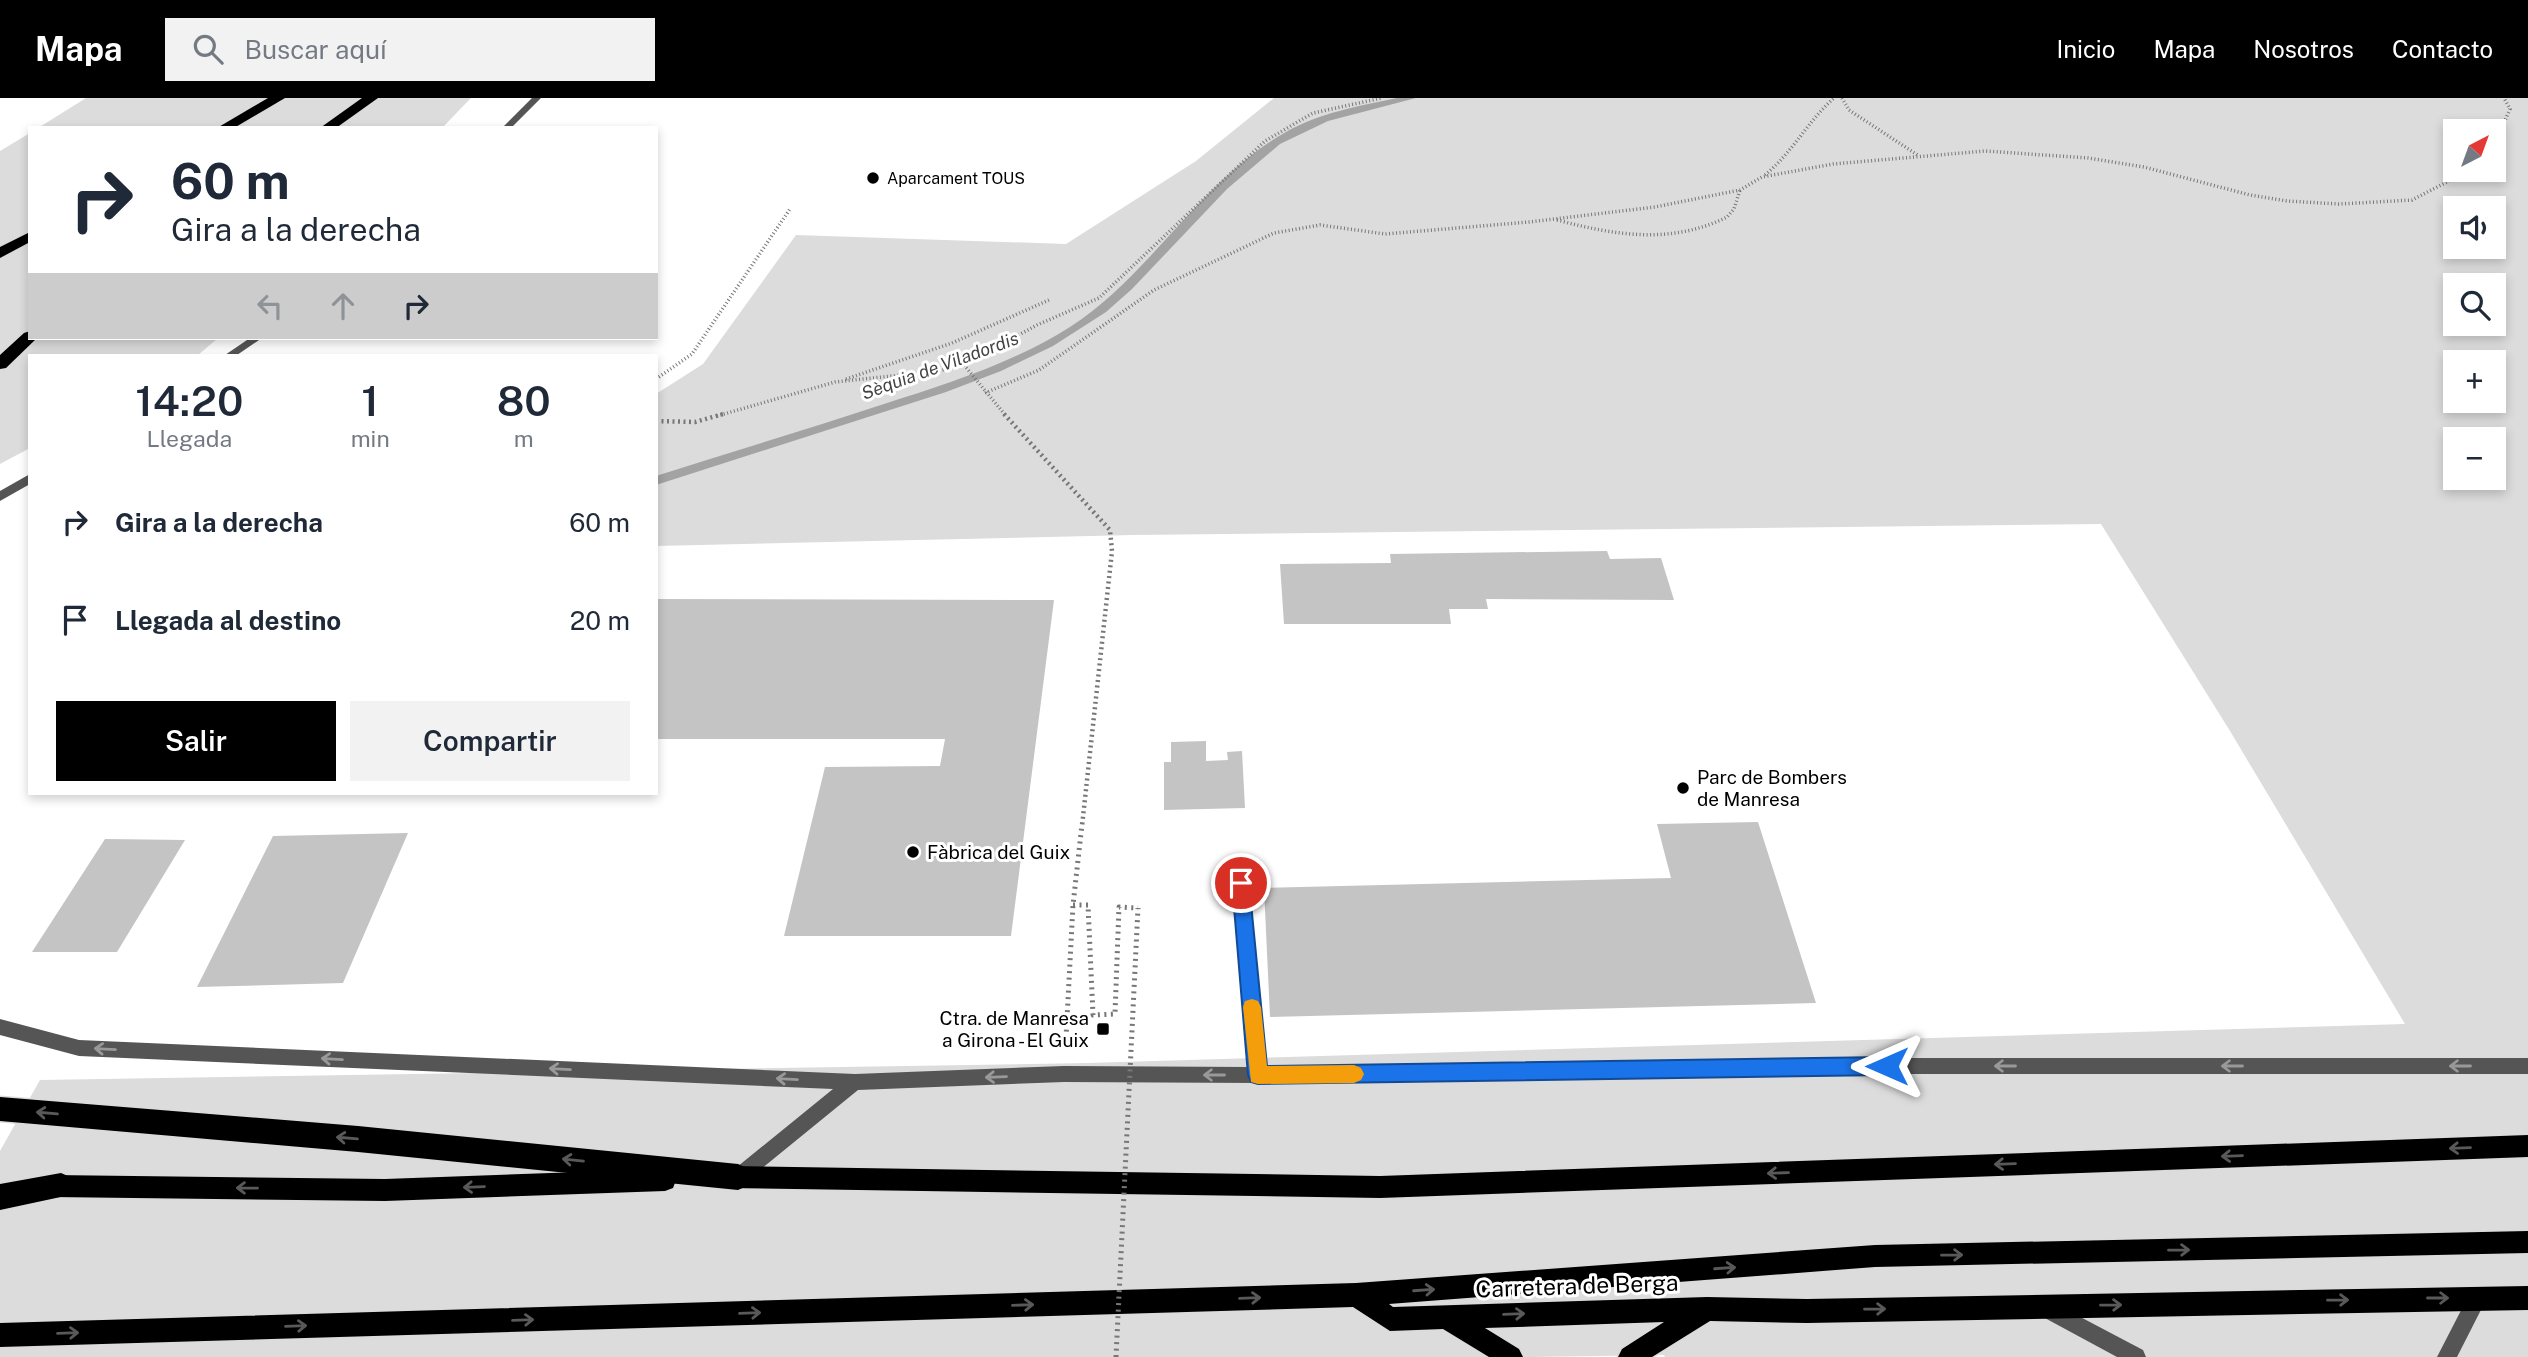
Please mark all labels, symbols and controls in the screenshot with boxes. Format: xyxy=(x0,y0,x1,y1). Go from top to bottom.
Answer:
search box xyxy=(165,18,655,81)
text: Mapa xyxy=(35,30,123,68)
icon: search xyxy=(189,30,227,68)
text: Buscar aquí xyxy=(245,34,386,65)
text: Inicio xyxy=(2056,35,2115,63)
text: Mapa xyxy=(2153,35,2215,63)
text: Nosotros xyxy=(2253,35,2354,63)
text: Contacto xyxy=(2392,35,2493,63)
north arrow xyxy=(2443,119,2506,182)
map controls xyxy=(2443,119,2506,490)
text: 60 m xyxy=(171,152,290,210)
icon: right xyxy=(56,154,147,245)
place label: Aparcament TOUS xyxy=(887,169,1025,188)
marker: Aparcament TOUS xyxy=(865,170,881,186)
button: sound xyxy=(2443,196,2506,259)
text: Gira a la derecha xyxy=(171,211,421,248)
button: search xyxy=(2443,273,2506,336)
icon: left xyxy=(251,287,289,325)
icon: ahead xyxy=(324,287,362,325)
icon: right xyxy=(397,287,435,325)
water label: Sèquia de Viladordis xyxy=(858,327,1021,404)
button: + xyxy=(2443,350,2506,413)
text: 14:20 xyxy=(135,376,243,425)
text: 1 xyxy=(361,376,379,425)
text: 80 xyxy=(497,376,551,425)
text: Llegada xyxy=(146,425,232,452)
text: min xyxy=(351,425,390,452)
text: m xyxy=(514,425,534,452)
button: − xyxy=(2443,427,2506,490)
icon: right xyxy=(56,503,94,541)
text: Gira a la derecha xyxy=(115,507,323,538)
text: 60 m xyxy=(569,507,630,538)
icon: arrive xyxy=(56,601,94,639)
text: Llegada al destino xyxy=(115,605,341,636)
text: 20 m xyxy=(570,605,630,636)
button: Salir xyxy=(56,701,336,781)
button: Compartir xyxy=(350,701,630,781)
place label: Parc de Bombers de Manresa xyxy=(1697,766,1847,810)
marker: Parc de Bombers de Manresa xyxy=(1675,780,1691,796)
place label: Fàbrica del Guix xyxy=(927,841,1070,863)
marker: Fàbrica del Guix xyxy=(905,844,921,860)
pin xyxy=(1211,853,1271,913)
icon: arrive xyxy=(1222,864,1260,902)
place label: Ctra. de Manresa a Girona - El Guix xyxy=(939,1007,1089,1051)
marker: Ctra. de Manresa a Girona - El Guix xyxy=(1095,1021,1111,1037)
position arrow xyxy=(1850,1029,1924,1103)
one-way arrow xyxy=(94,1042,117,1055)
one-way arrow xyxy=(321,1052,344,1065)
one-way arrow xyxy=(1994,1059,2017,1073)
one-way arrow xyxy=(2221,1059,2244,1073)
one-way arrow xyxy=(2449,1059,2472,1073)
one-way arrow xyxy=(549,1062,572,1075)
one-way arrow xyxy=(1203,1068,1226,1082)
one-way arrow xyxy=(985,1070,1008,1083)
one-way arrow xyxy=(776,1073,799,1086)
one-way arrow xyxy=(36,1106,58,1119)
one-way arrow xyxy=(336,1131,358,1144)
one-way arrow xyxy=(2449,1141,2472,1155)
one-way arrow xyxy=(2221,1150,2244,1163)
one-way arrow xyxy=(562,1154,585,1167)
one-way arrow xyxy=(1994,1158,2017,1171)
one-way arrow xyxy=(1766,1166,1789,1179)
one-way arrow xyxy=(463,1180,486,1193)
one-way arrow xyxy=(236,1181,259,1195)
one-way arrow xyxy=(2167,1243,2190,1257)
one-way arrow xyxy=(1940,1248,1963,1262)
one-way arrow xyxy=(1713,1261,1736,1274)
street label: Carretera de Berga xyxy=(1475,1268,1679,1303)
one-way arrow xyxy=(1413,1283,1436,1296)
one-way arrow xyxy=(1238,1291,1261,1305)
one-way arrow xyxy=(2426,1291,2449,1305)
one-way arrow xyxy=(2326,1293,2349,1307)
one-way arrow xyxy=(2099,1298,2122,1311)
one-way arrow xyxy=(1011,1299,1034,1312)
one-way arrow xyxy=(1864,1302,1887,1316)
one-way arrow xyxy=(739,1307,762,1320)
one-way arrow xyxy=(1503,1307,1526,1320)
one-way arrow xyxy=(511,1313,534,1327)
one-way arrow xyxy=(284,1319,307,1333)
one-way arrow xyxy=(56,1326,79,1340)

